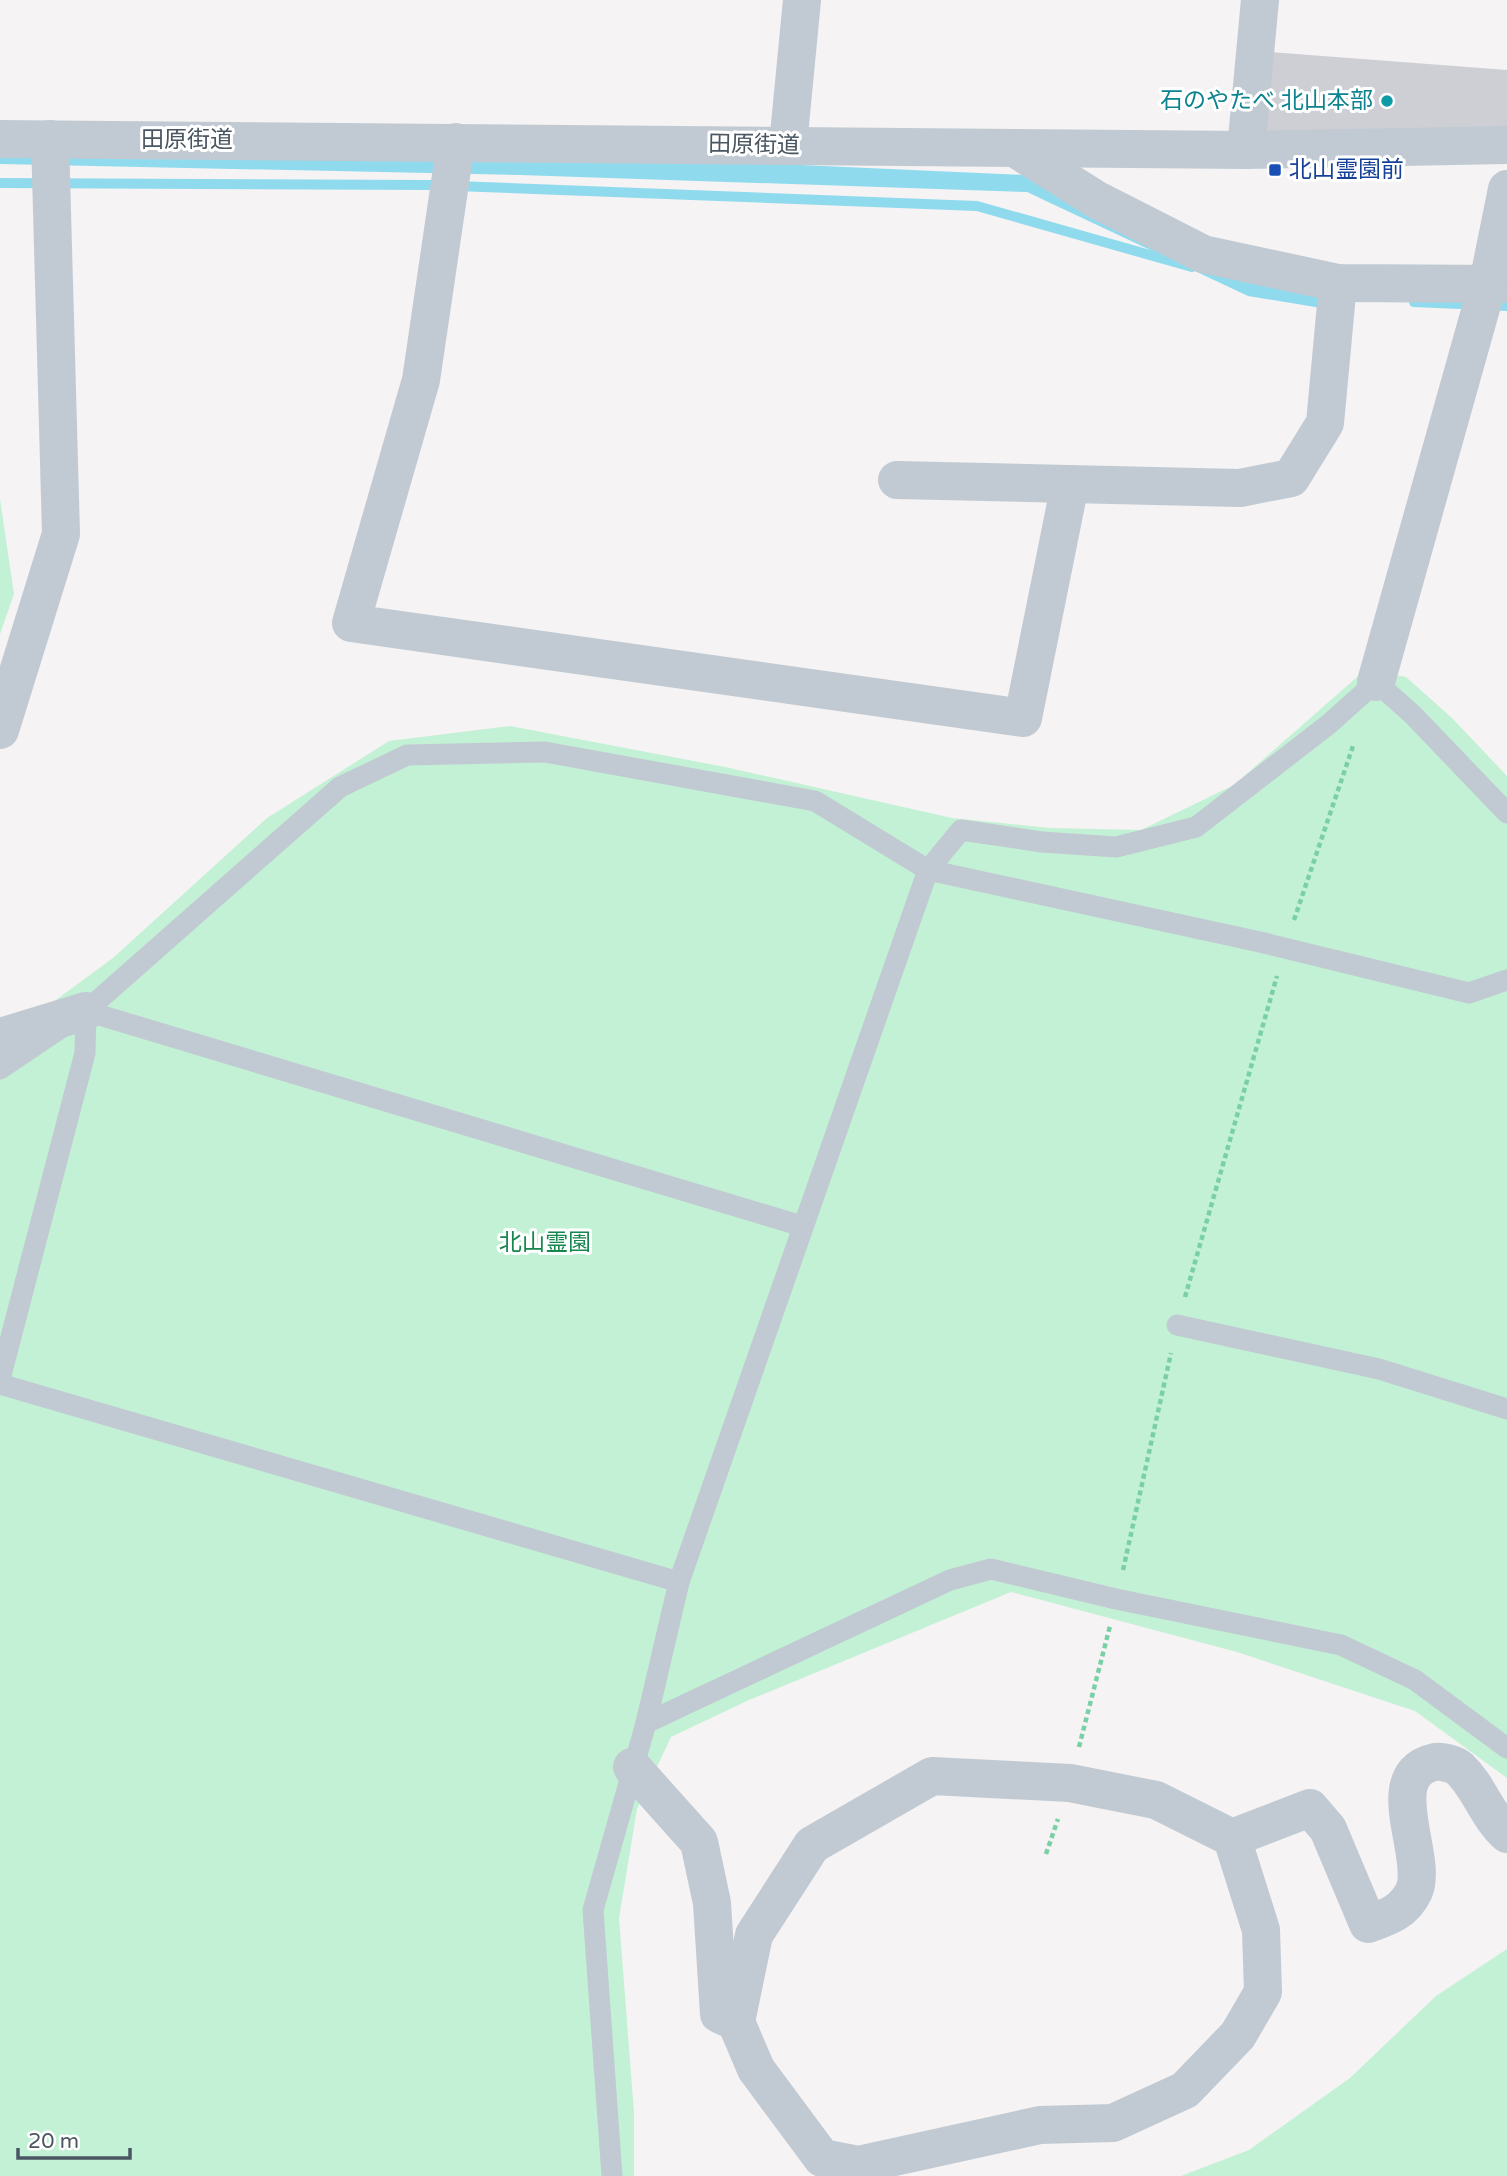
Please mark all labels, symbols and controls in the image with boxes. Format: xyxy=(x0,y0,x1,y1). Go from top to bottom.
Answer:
place label: 石のやたべ 北山本部 xyxy=(1160,87,1373,115)
marker: 石のやたべ 北山本部 xyxy=(1379,93,1395,109)
street label: 田原街道 xyxy=(141,126,233,154)
street label: 田原街道 xyxy=(708,130,800,160)
place label: 北山霊園前 xyxy=(1289,156,1404,184)
marker: 北山霊園前 xyxy=(1267,162,1283,178)
park label: 北山霊園 xyxy=(499,1229,591,1257)
scale bar xyxy=(18,2116,130,2160)
text: 20 m xyxy=(28,2129,79,2154)

